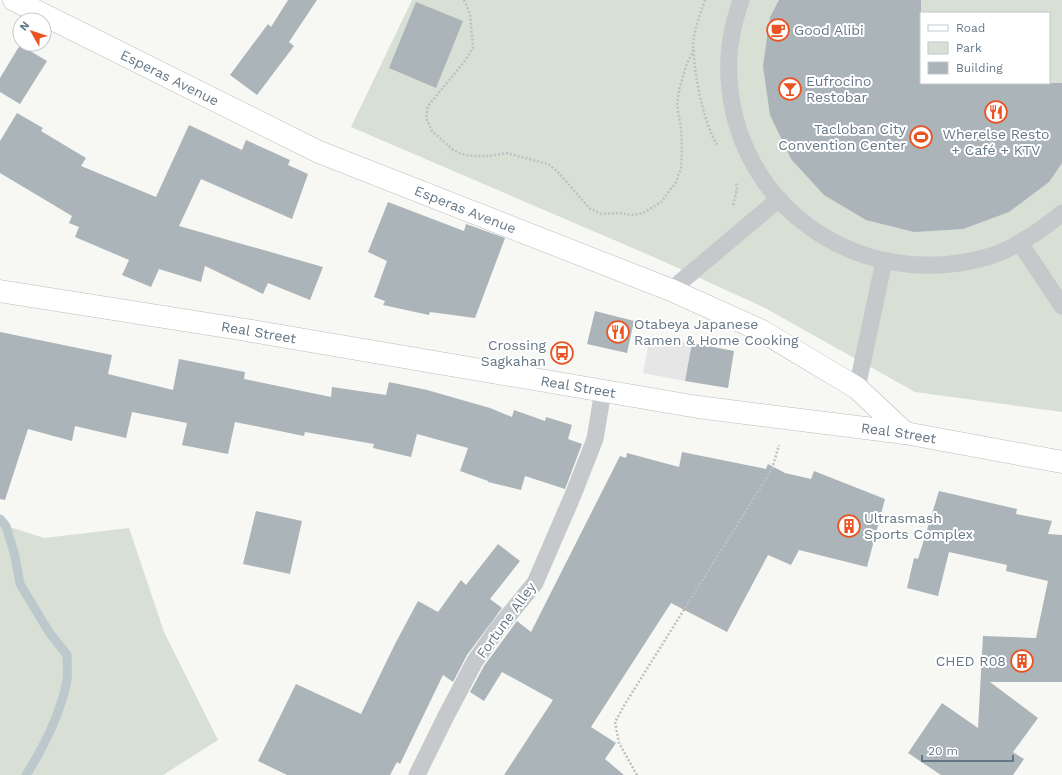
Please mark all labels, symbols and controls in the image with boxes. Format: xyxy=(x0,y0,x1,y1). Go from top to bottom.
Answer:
north arrow xyxy=(12,12,52,52)
legend xyxy=(920,12,1050,84)
cafe icon: Good Alibi xyxy=(765,17,791,43)
text: N xyxy=(17,19,32,33)
text: Road xyxy=(956,21,985,35)
place label: Good Alibi xyxy=(794,22,864,38)
text: Park xyxy=(956,41,982,55)
street label: Esperas Avenue xyxy=(118,46,222,109)
text: Building xyxy=(956,61,1003,75)
place label: Eufrocino Restobar xyxy=(806,73,871,105)
bar icon: Eufrocino Restobar xyxy=(777,76,803,102)
restaurant icon: Wherelse Resto + Café + KTV xyxy=(983,99,1009,125)
place label: Tacloban City Convention Center xyxy=(778,121,907,153)
sports icon: Tacloban City Convention Center xyxy=(908,124,934,150)
place label: Wherelse Resto + Café + KTV xyxy=(942,126,1050,158)
street label: Esperas Avenue xyxy=(412,182,518,237)
place label: Otabeya Japanese Ramen & Home Cooking xyxy=(634,316,799,348)
street label: Real Street xyxy=(220,318,298,346)
restaurant icon: Otabeya Japanese Ramen & Home Cooking xyxy=(605,319,631,345)
place label: Crossing Sagkahan xyxy=(481,337,547,369)
bus stop icon: Crossing Sagkahan xyxy=(549,340,575,366)
street label: Real Street xyxy=(539,372,617,401)
street label: Real Street xyxy=(860,420,938,447)
place label: Ultrasmash Sports Complex xyxy=(864,510,973,542)
building icon: Ultrasmash Sports Complex xyxy=(836,513,862,539)
street label: Fortune Alley xyxy=(473,578,539,661)
building icon: CHED R08 xyxy=(1009,648,1035,674)
place label: CHED R08 xyxy=(936,653,1006,669)
scale bar xyxy=(922,737,1013,763)
text: 20 m xyxy=(928,744,958,758)

